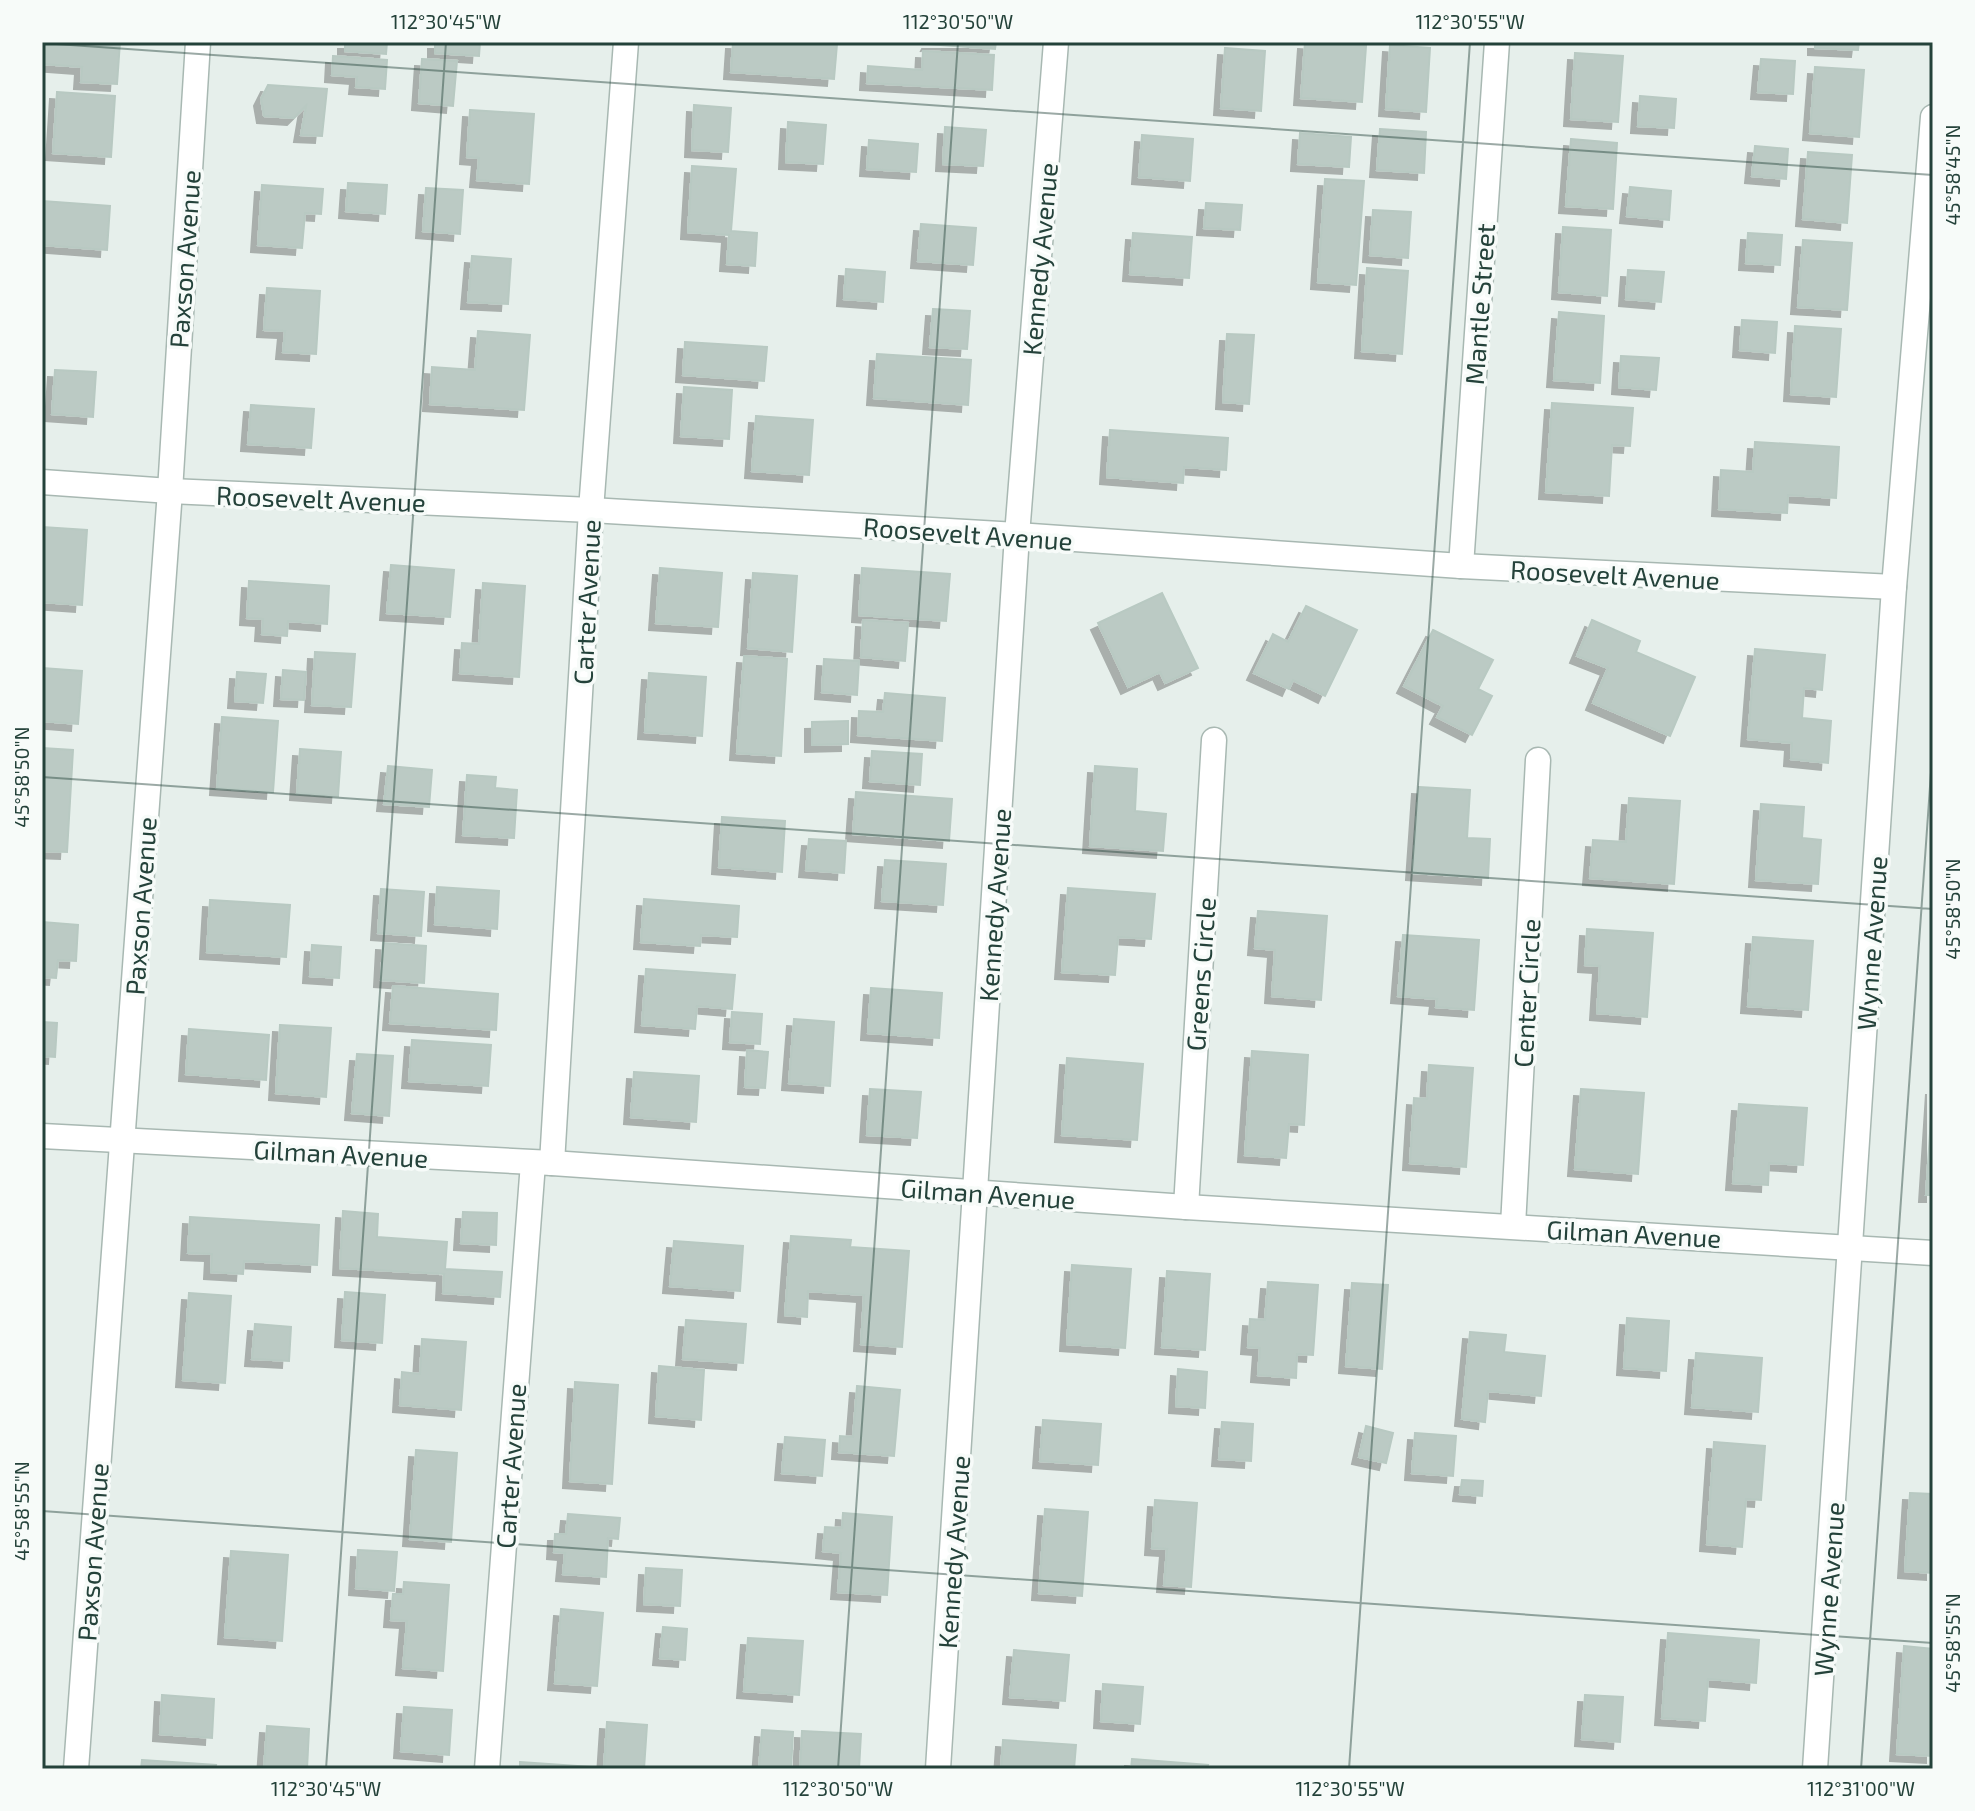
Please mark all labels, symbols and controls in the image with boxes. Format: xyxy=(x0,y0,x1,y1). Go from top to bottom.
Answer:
text: 112°30'45"W xyxy=(391,9,501,33)
text: 112°30'50"W xyxy=(903,9,1013,33)
text: 112°30'55"W xyxy=(1415,9,1525,33)
text: 45°58'45"N xyxy=(1940,124,1964,226)
street label: Kennedy Avenue xyxy=(1015,161,1063,357)
street label: Paxson Avenue xyxy=(162,169,206,349)
street label: Mantle Street xyxy=(1458,222,1500,386)
street label: Roosevelt Avenue xyxy=(216,479,426,517)
street label: Roosevelt Avenue xyxy=(862,510,1074,556)
street label: Carter Avenue xyxy=(566,519,606,685)
street label: Roosevelt Avenue xyxy=(1509,553,1721,595)
text: 45°58'50"N xyxy=(9,726,33,828)
street label: Kennedy Avenue xyxy=(972,807,1016,1003)
street label: Paxson Avenue xyxy=(118,816,162,996)
street label: Wynne Avenue xyxy=(1849,855,1893,1031)
text: 45°58'50"N xyxy=(1940,858,1964,960)
street label: Greens Circle xyxy=(1179,896,1221,1052)
street label: Center Circle xyxy=(1507,918,1545,1068)
street label: Gilman Avenue xyxy=(253,1133,429,1173)
street label: Gilman Avenue xyxy=(900,1171,1076,1215)
street label: Gilman Avenue xyxy=(1546,1213,1722,1253)
street label: Carter Avenue xyxy=(489,1382,531,1550)
street label: Kennedy Avenue xyxy=(931,1454,975,1650)
text: 45°58'55"N xyxy=(9,1461,33,1561)
street label: Paxson Avenue xyxy=(70,1462,114,1642)
street label: Wynne Avenue xyxy=(1806,1501,1850,1677)
text: 45°58'55"N xyxy=(1940,1593,1964,1693)
text: 112°30'45"W xyxy=(271,1776,381,1800)
text: 112°30'50"W xyxy=(783,1776,893,1800)
text: 112°30'55"W xyxy=(1295,1776,1405,1800)
text: 112°31'00"W xyxy=(1807,1776,1915,1800)

